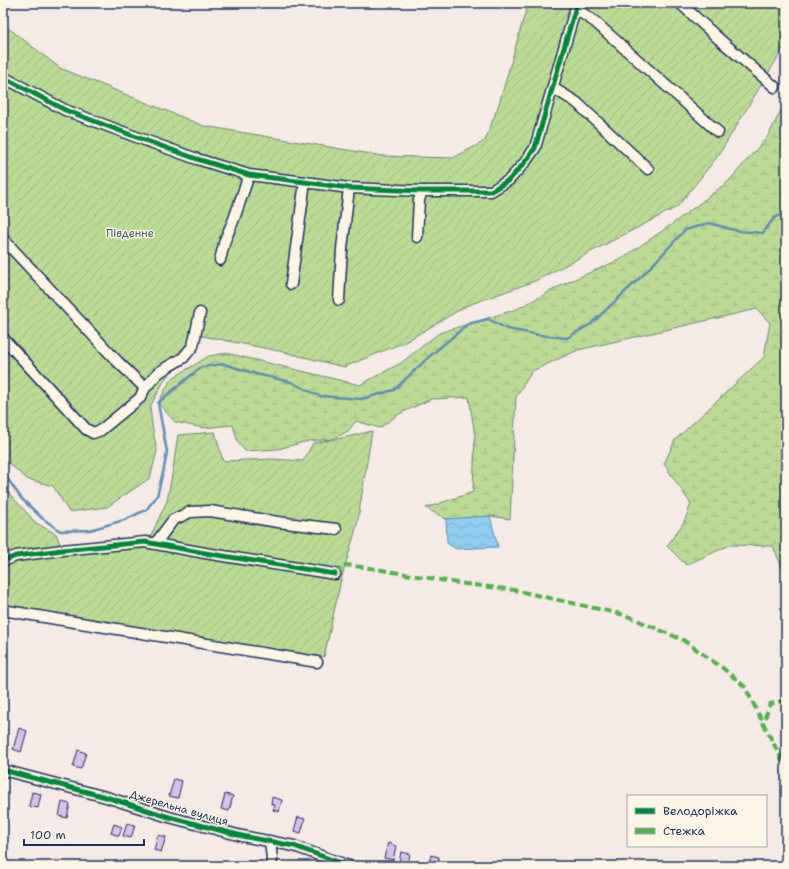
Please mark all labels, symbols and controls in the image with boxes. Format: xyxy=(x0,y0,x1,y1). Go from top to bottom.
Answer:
park label: Південне xyxy=(106,226,154,241)
street label: Джерельна вулиця xyxy=(128,787,230,829)
legend xyxy=(627,795,767,847)
text: Велодоріжка xyxy=(663,803,738,819)
scale bar xyxy=(24,821,144,847)
text: Стежка xyxy=(663,823,705,839)
text: 100 m xyxy=(30,827,66,843)

